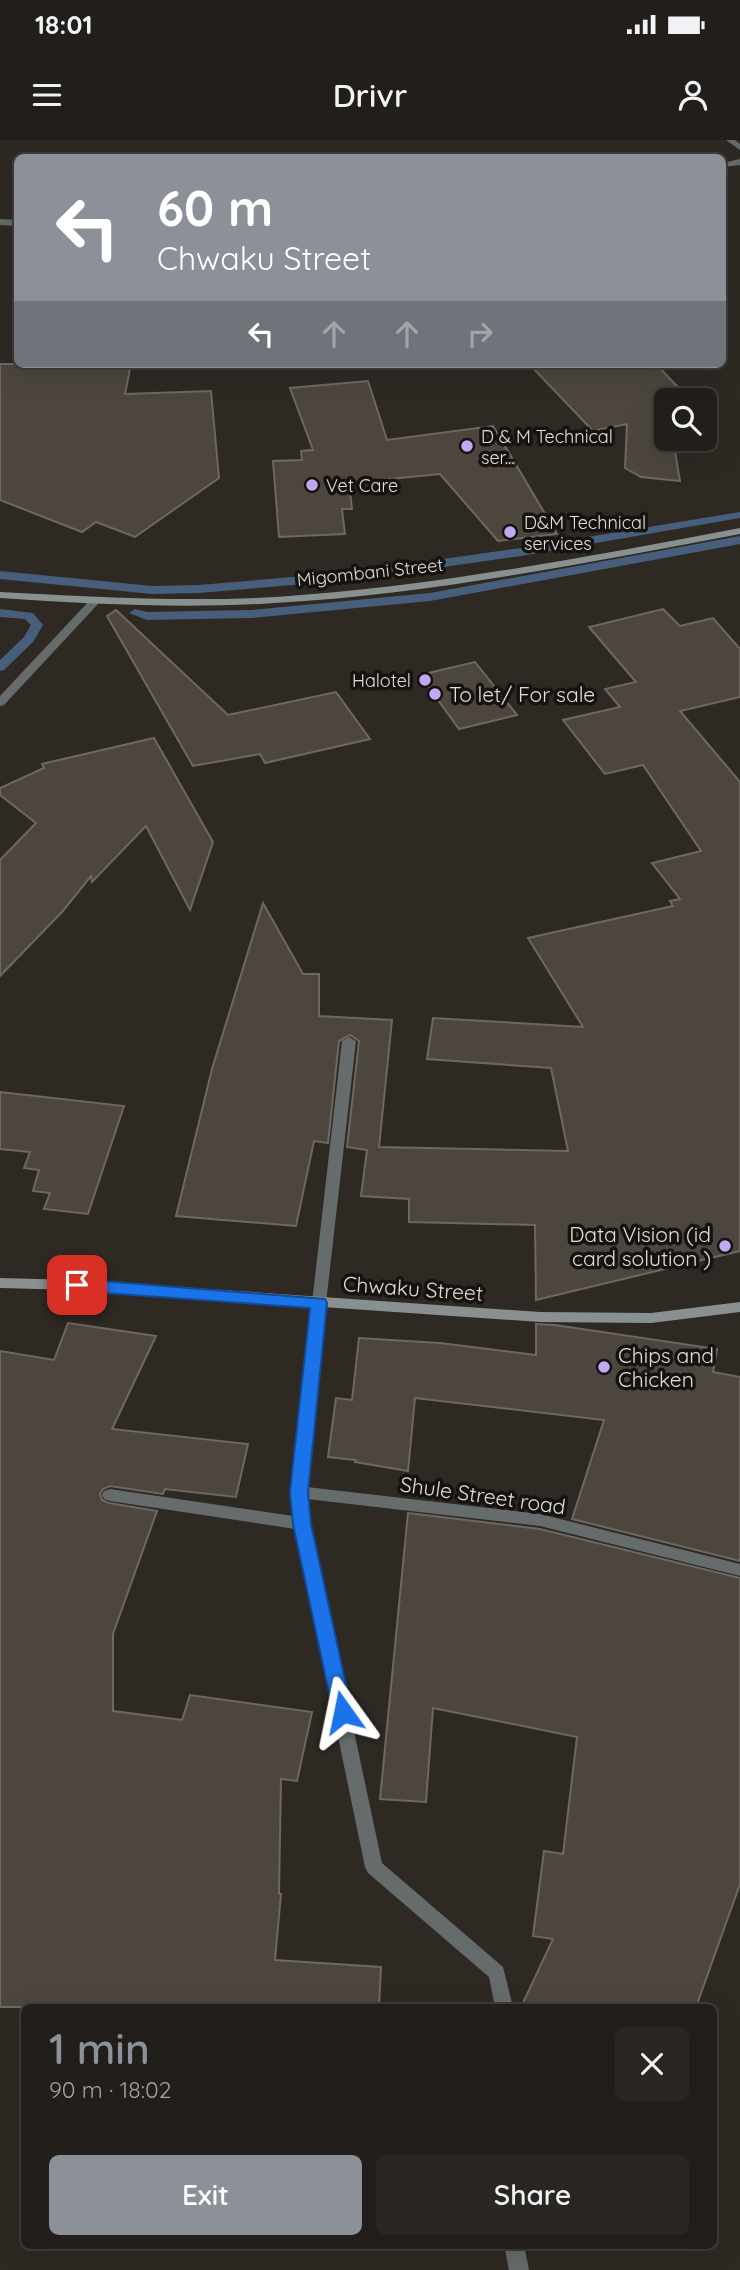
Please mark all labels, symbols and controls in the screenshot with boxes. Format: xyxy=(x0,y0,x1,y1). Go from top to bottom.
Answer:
text: 18:01 xyxy=(35,8,93,41)
text: Drivr xyxy=(333,75,407,115)
icon: menu xyxy=(28,76,66,114)
icon: person xyxy=(674,76,712,114)
text: 60 m xyxy=(157,177,273,238)
icon: left xyxy=(42,182,133,273)
text: Chwaku Street xyxy=(157,238,371,278)
icon: left xyxy=(242,315,280,353)
icon: ahead xyxy=(315,315,353,353)
icon: ahead xyxy=(388,315,426,353)
icon: right xyxy=(461,315,499,353)
map controls xyxy=(654,388,717,451)
button: search xyxy=(654,388,717,451)
place label: D & M Technical ser... xyxy=(481,425,613,469)
marker: D & M Technical ser... xyxy=(459,438,475,454)
place label: Vet Care xyxy=(326,474,398,497)
marker: Vet Care xyxy=(304,477,320,493)
place label: D&M Technical services xyxy=(524,511,646,555)
marker: D&M Technical services xyxy=(502,524,518,540)
street label: Migombani Street xyxy=(296,553,444,591)
place label: Halotel xyxy=(352,669,411,692)
marker: Halotel xyxy=(417,672,433,688)
place label: To let/ For sale xyxy=(449,681,595,707)
marker: To let/ For sale xyxy=(427,686,443,702)
place label: Data Vision (id card solution ) xyxy=(569,1221,711,1271)
marker: Data Vision (id card solution ) xyxy=(717,1238,733,1254)
pin xyxy=(47,1255,107,1315)
icon: arrive xyxy=(58,1266,96,1304)
street label: Chwaku Street xyxy=(342,1270,484,1306)
place label: Chips and Chicken xyxy=(618,1342,714,1392)
marker: Chips and Chicken xyxy=(596,1359,612,1375)
street label: Shule Street road xyxy=(399,1471,567,1519)
position arrow xyxy=(306,1675,380,1749)
text: 1 min xyxy=(49,2022,150,2075)
button: close xyxy=(615,2027,689,2101)
text: 90 m · 18:02 xyxy=(49,2075,171,2104)
button: Exit xyxy=(49,2155,362,2235)
button: Share xyxy=(376,2155,689,2235)

